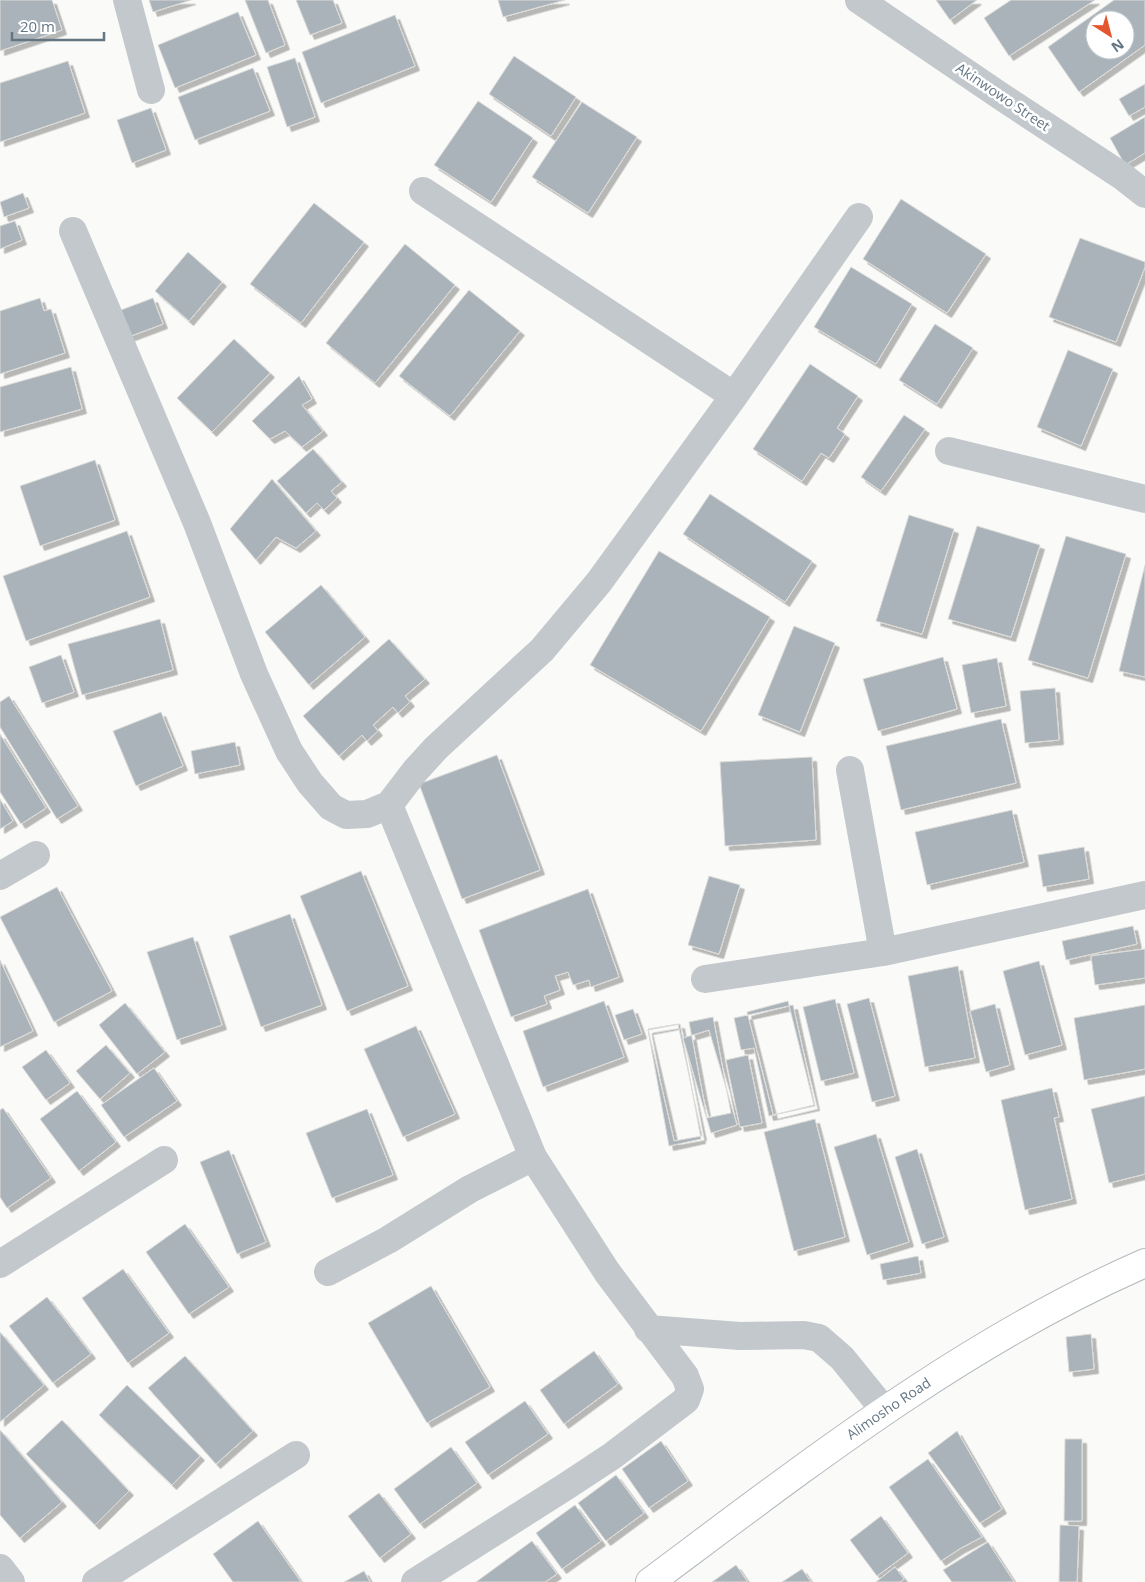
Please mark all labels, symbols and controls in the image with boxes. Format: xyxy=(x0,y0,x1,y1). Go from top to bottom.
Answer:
scale bar xyxy=(12,10,105,42)
north arrow xyxy=(1085,10,1135,60)
text: 20 m xyxy=(20,16,55,36)
text: N xyxy=(1108,35,1128,57)
street label: Akinwowo Street xyxy=(953,58,1054,135)
street label: Alimosho Road xyxy=(842,1373,934,1444)

